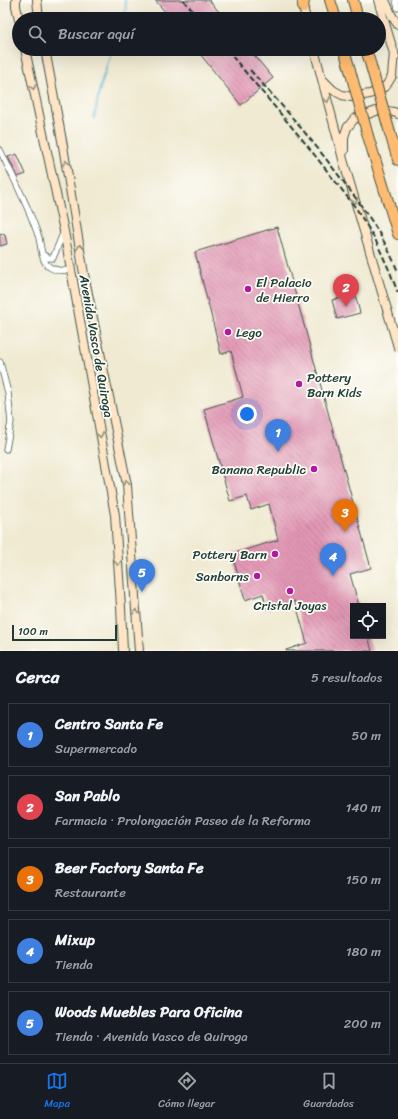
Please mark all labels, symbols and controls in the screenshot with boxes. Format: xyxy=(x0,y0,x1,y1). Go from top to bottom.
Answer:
search box xyxy=(12,12,386,56)
text: Buscar aquí xyxy=(58,21,135,47)
icon: search xyxy=(26,23,48,45)
one-way arrow xyxy=(29,84,37,90)
one-way arrow xyxy=(322,97,331,104)
one-way arrow xyxy=(62,160,71,166)
one-way arrow xyxy=(350,197,359,204)
one-way arrow xyxy=(76,244,85,250)
place label: El Palacio de Hierro xyxy=(256,271,312,309)
street label: Avenida Vasco de Quiroga xyxy=(72,272,120,420)
pin: 2 xyxy=(333,274,359,307)
marker: El Palacio de Hierro xyxy=(243,284,253,294)
place label: Lego xyxy=(236,321,262,344)
marker: Lego xyxy=(223,327,233,337)
place label: Pottery Barn Kids xyxy=(307,366,363,404)
marker: Pottery Barn Kids xyxy=(294,379,304,389)
your location xyxy=(237,404,257,424)
pin: 1 xyxy=(265,419,291,452)
one-way arrow xyxy=(95,431,104,438)
place label: Banana Republic xyxy=(212,458,307,481)
marker: Banana Republic xyxy=(309,464,319,474)
one-way arrow xyxy=(122,479,131,486)
pin: 3 xyxy=(332,499,358,532)
place label: Pottery Barn xyxy=(193,543,267,566)
pin: 4 xyxy=(320,543,346,576)
marker: Pottery Barn xyxy=(270,549,280,559)
pin: 5 xyxy=(129,559,155,592)
one-way arrow xyxy=(113,560,122,566)
place label: Sanborns xyxy=(195,565,249,588)
marker: Sanborns xyxy=(252,571,262,581)
marker: Cristal Joyas xyxy=(285,586,295,596)
place label: Cristal Joyas xyxy=(254,594,327,617)
map controls xyxy=(350,603,386,639)
button: locate xyxy=(350,603,386,639)
one-way arrow xyxy=(132,609,141,615)
text: 100 m xyxy=(18,622,48,641)
scale bar xyxy=(12,623,117,642)
text: Cerca xyxy=(16,662,59,692)
text: 5 resultados xyxy=(311,666,382,689)
text: Centro Santa Fe xyxy=(55,711,163,737)
text: 1 xyxy=(27,724,33,747)
text: 50 m xyxy=(351,724,381,747)
text: Supermercado xyxy=(55,737,137,760)
text: San Pablo xyxy=(55,783,120,809)
text: 2 xyxy=(26,796,34,819)
text: 140 m xyxy=(346,796,381,819)
text: Farmacia · Prolongación Paseo de la Reforma xyxy=(55,809,311,832)
text: Beer Factory Santa Fe xyxy=(55,855,204,881)
text: 3 xyxy=(26,868,34,891)
text: 150 m xyxy=(346,868,381,891)
text: Restaurante xyxy=(55,881,126,904)
text: Mixup xyxy=(55,927,95,953)
text: 4 xyxy=(26,940,34,963)
text: 180 m xyxy=(346,940,381,963)
text: Tienda xyxy=(55,953,93,976)
text: Woods Muebles Para Oficina xyxy=(55,999,242,1025)
text: 5 xyxy=(26,1012,34,1035)
text: 200 m xyxy=(344,1012,381,1035)
text: Tienda · Avenida Vasco de Quiroga xyxy=(55,1025,248,1048)
tab: Mapa xyxy=(44,1070,70,1113)
tab: Cómo llegar xyxy=(158,1070,215,1113)
tab: Guardados xyxy=(303,1070,354,1113)

